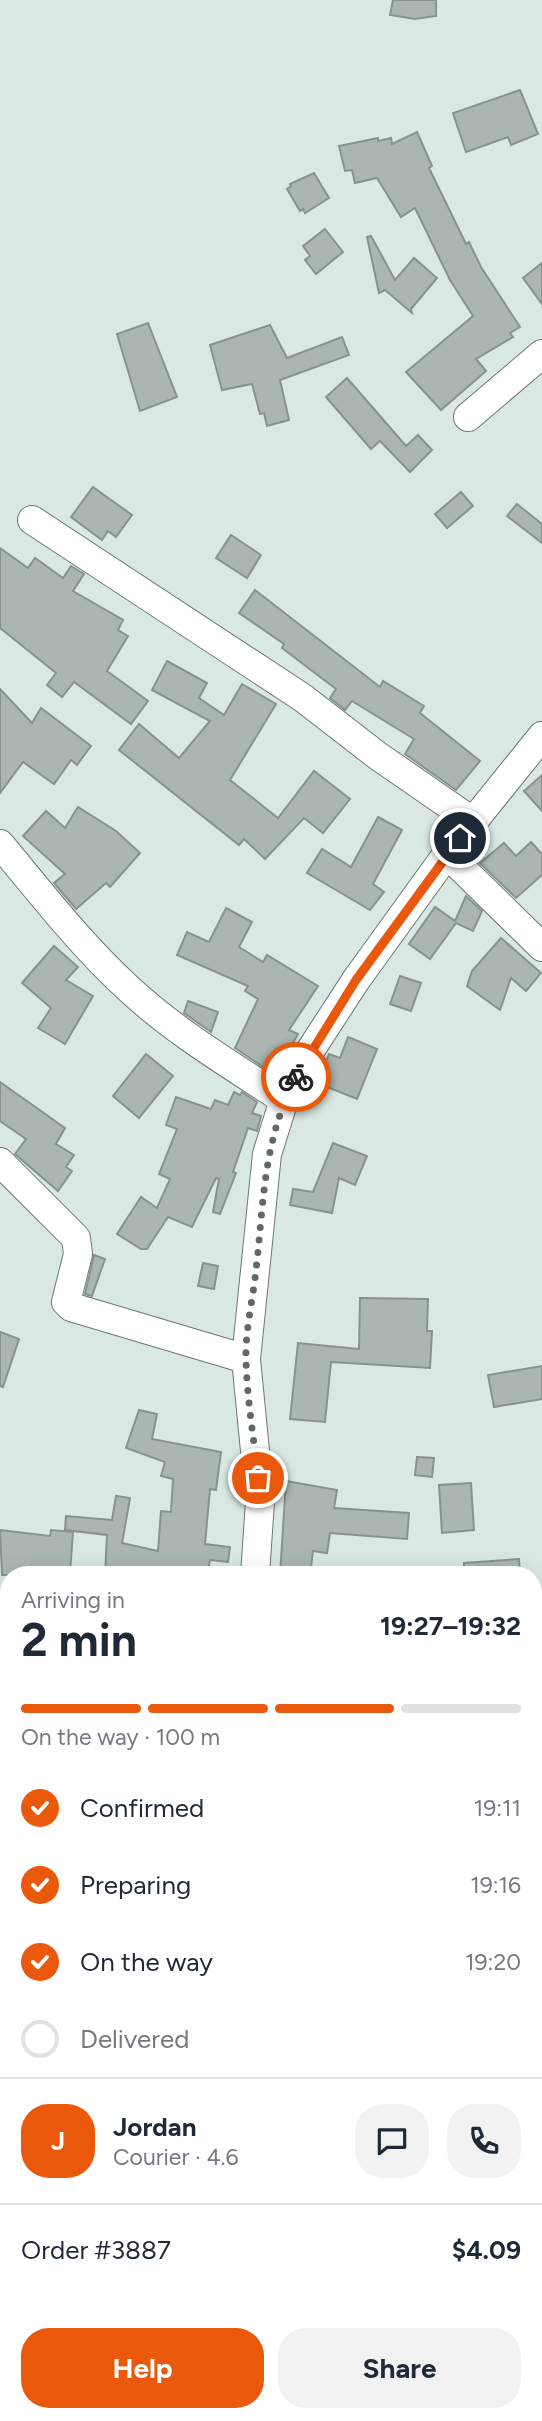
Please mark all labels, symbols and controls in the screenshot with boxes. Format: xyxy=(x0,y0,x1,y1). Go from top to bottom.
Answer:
pin xyxy=(430,808,490,868)
icon: home xyxy=(441,819,479,857)
courier xyxy=(261,1042,331,1112)
icon: bike xyxy=(277,1058,315,1096)
pin xyxy=(228,1448,288,1508)
icon: bag xyxy=(239,1459,277,1497)
text: Arriving in xyxy=(21,1586,125,1614)
text: 19:27–19:32 xyxy=(380,1610,521,1642)
text: 2 min xyxy=(21,1612,137,1668)
text: On the way · 100 m xyxy=(21,1723,220,1751)
icon: check xyxy=(21,1789,59,1827)
text: Confirmed xyxy=(80,1792,204,1824)
text: 19:11 xyxy=(474,1794,521,1822)
icon: check xyxy=(21,1866,59,1904)
text: Preparing xyxy=(80,1869,191,1901)
text: 19:16 xyxy=(470,1871,521,1899)
icon: check xyxy=(21,1943,59,1981)
text: On the way xyxy=(80,1946,213,1978)
text: 19:20 xyxy=(465,1948,521,1976)
text: Delivered xyxy=(80,2023,189,2055)
button: chat xyxy=(355,2104,429,2178)
button: phone xyxy=(447,2104,521,2178)
text: Jordan xyxy=(113,2111,196,2143)
text: J xyxy=(51,2125,65,2157)
text: Courier · 4.6 xyxy=(113,2143,239,2171)
text: Order #3887 xyxy=(21,2234,171,2266)
text: $4.09 xyxy=(452,2234,521,2266)
button: Help xyxy=(21,2328,264,2408)
button: Share xyxy=(278,2328,521,2408)

